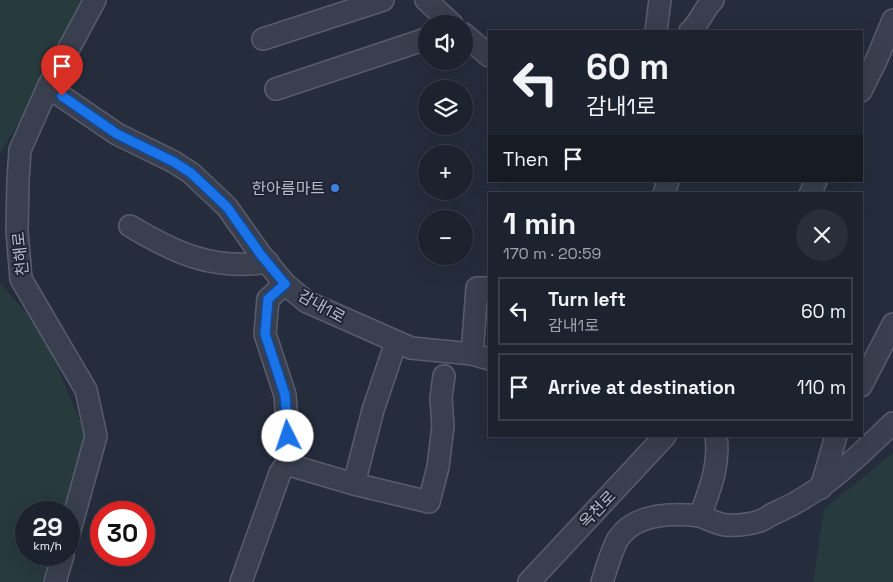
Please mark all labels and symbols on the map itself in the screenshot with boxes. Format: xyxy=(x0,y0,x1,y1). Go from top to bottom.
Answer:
pin xyxy=(41,45,83,96)
place label: 한아름마트 xyxy=(251,178,325,199)
marker: 한아름마트 xyxy=(329,182,341,194)
street label: 천해로 xyxy=(8,231,33,277)
street label: 감내1로 xyxy=(294,285,349,328)
position arrow xyxy=(261,409,313,461)
street label: 옥천로 xyxy=(574,486,620,533)
speed limit sign: 30 xyxy=(90,501,155,566)

